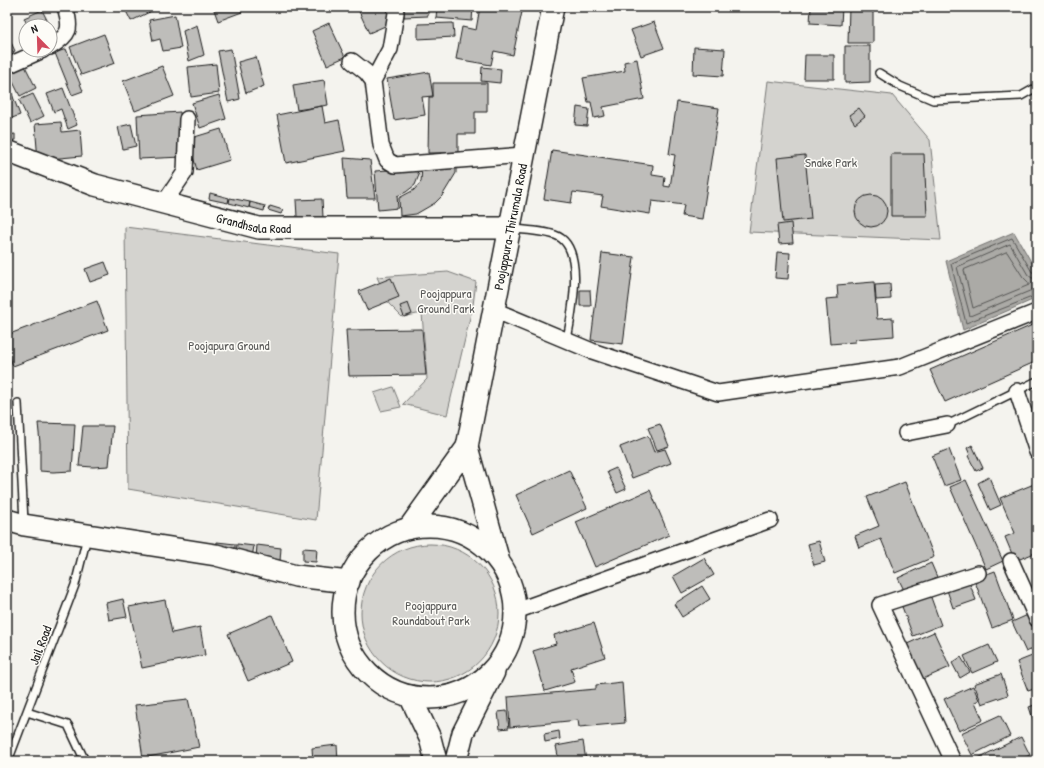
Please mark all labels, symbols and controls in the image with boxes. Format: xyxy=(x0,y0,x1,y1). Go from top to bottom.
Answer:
north arrow xyxy=(18,18,58,58)
text: N xyxy=(29,21,40,36)
park label: Snake Park xyxy=(805,153,858,171)
street label: Poojappura-Thirumala Road xyxy=(489,162,531,291)
street label: Grandhsala Road xyxy=(214,208,291,237)
park label: Poojappura Ground Park xyxy=(417,284,475,317)
park label: Poojapura Ground xyxy=(188,336,270,354)
park label: Poojappura Roundabout Park xyxy=(392,596,470,629)
street label: Jail Road xyxy=(24,623,56,667)

